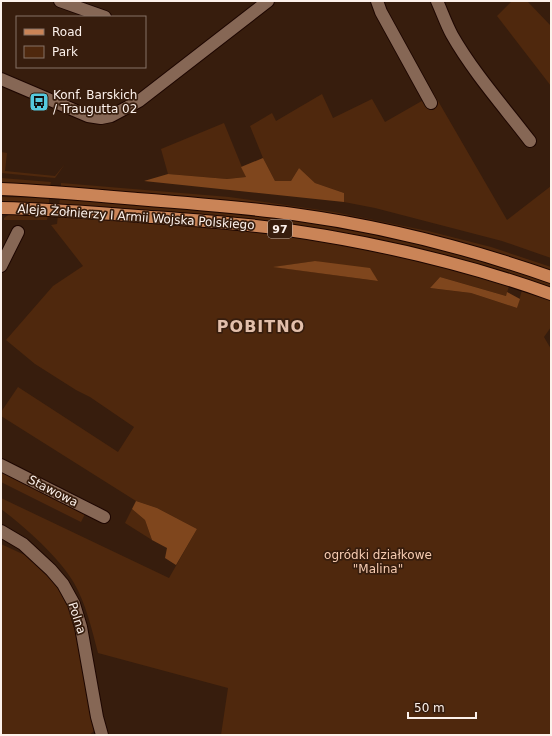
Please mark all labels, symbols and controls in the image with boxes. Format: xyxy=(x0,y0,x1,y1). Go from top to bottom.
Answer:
legend xyxy=(16,16,146,68)
text: Road xyxy=(52,25,82,39)
text: Park xyxy=(52,45,78,59)
place label: Konf. Barskich / Traugutta 02 xyxy=(53,88,137,116)
bus stop icon: Konf. Barskich / Traugutta 02 xyxy=(28,91,50,113)
street label: Aleja Żołnierzy I Armii Wojska Polskiego xyxy=(17,201,255,232)
road number: 97 xyxy=(268,220,292,238)
district label: POBITNO xyxy=(217,317,305,336)
street label: Stawowa xyxy=(26,473,80,509)
park label: ogródki działkowe "Malina" xyxy=(324,548,432,576)
street label: Polna xyxy=(65,600,89,636)
scale bar xyxy=(408,694,476,720)
text: 50 m xyxy=(414,701,445,715)

